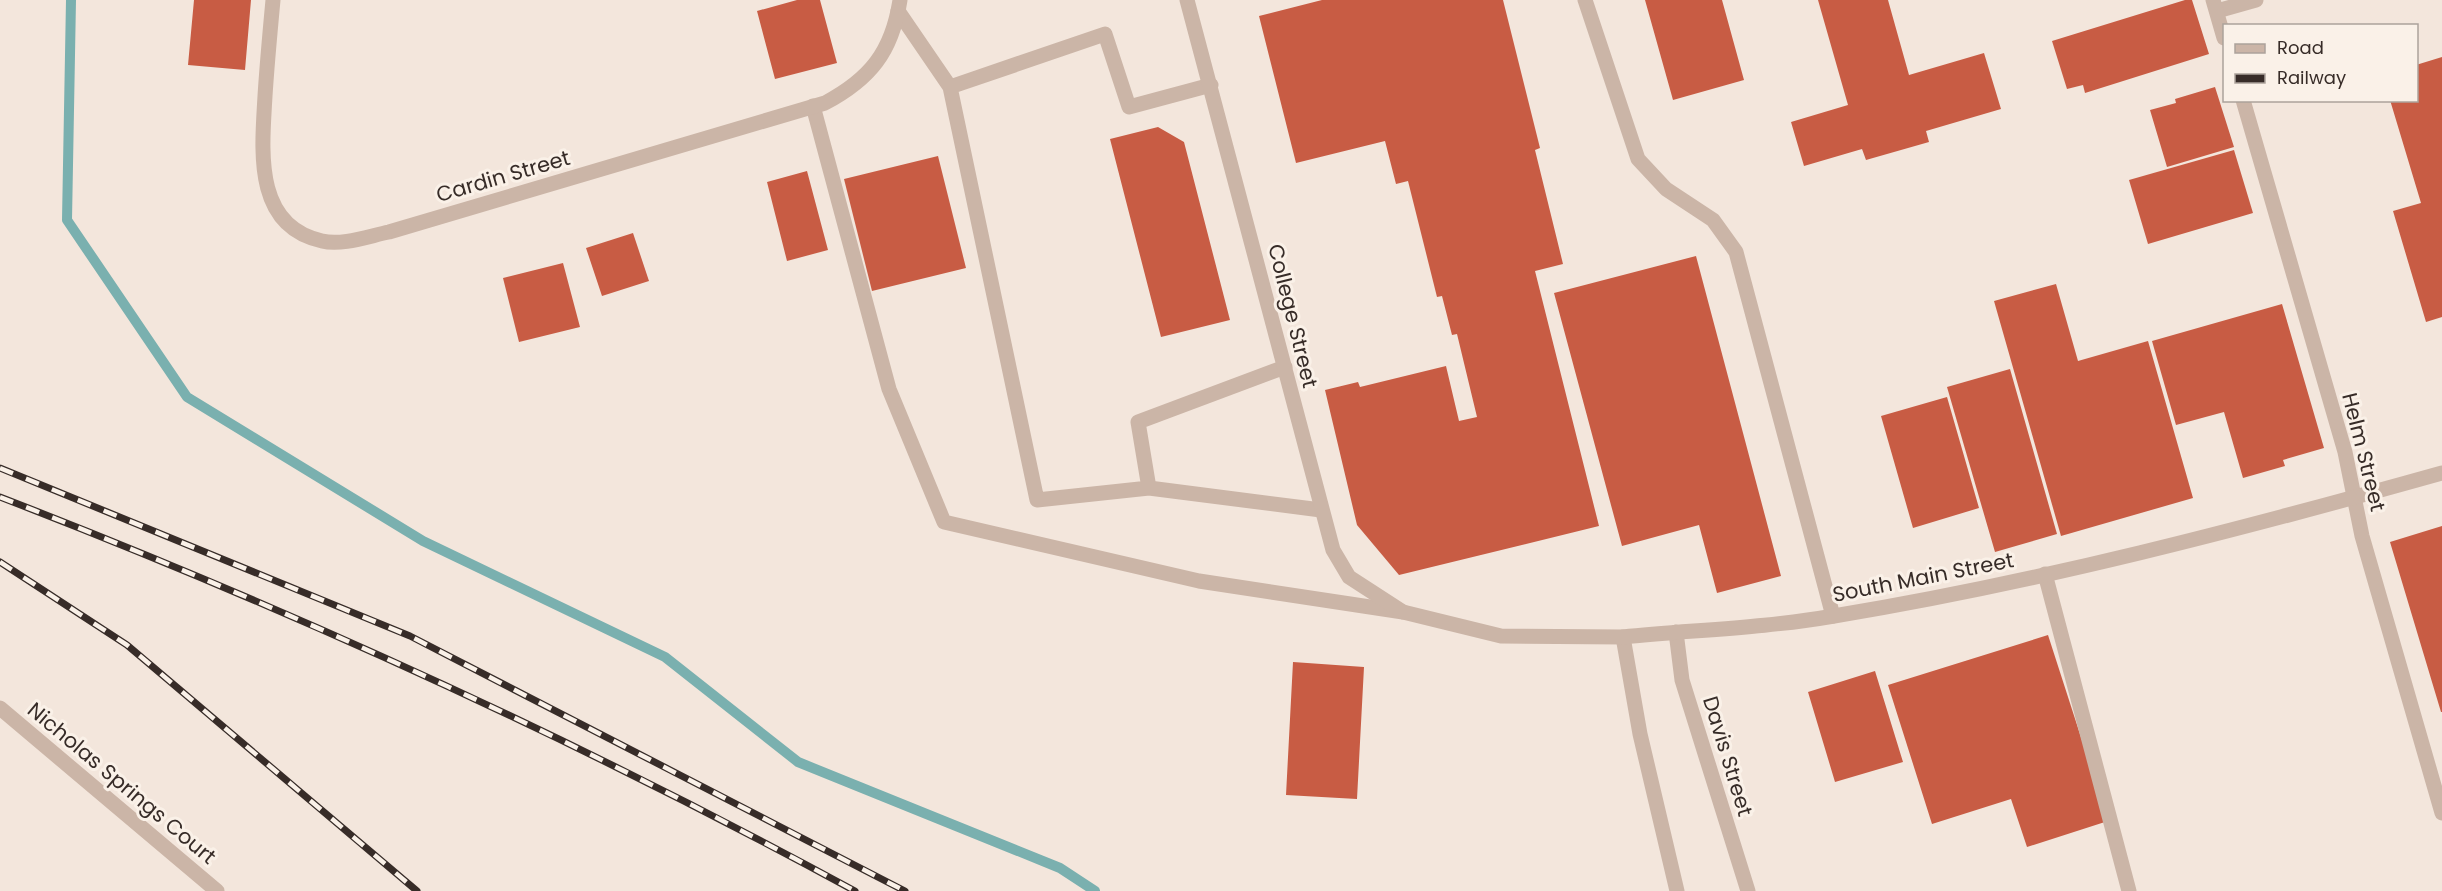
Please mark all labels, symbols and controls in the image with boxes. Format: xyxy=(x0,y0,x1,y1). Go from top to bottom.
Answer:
legend xyxy=(2223,24,2418,102)
text: Road xyxy=(2277,35,2324,60)
text: Railway xyxy=(2277,65,2346,90)
street label: Cardin Street xyxy=(433,143,573,209)
street label: College Street xyxy=(1261,241,1325,391)
street label: Helm Street xyxy=(2335,390,2393,514)
street label: South Main Street xyxy=(1830,545,2016,609)
street label: Davis Street xyxy=(1696,692,1760,820)
street label: Nicholas Springs Court xyxy=(22,695,222,871)

